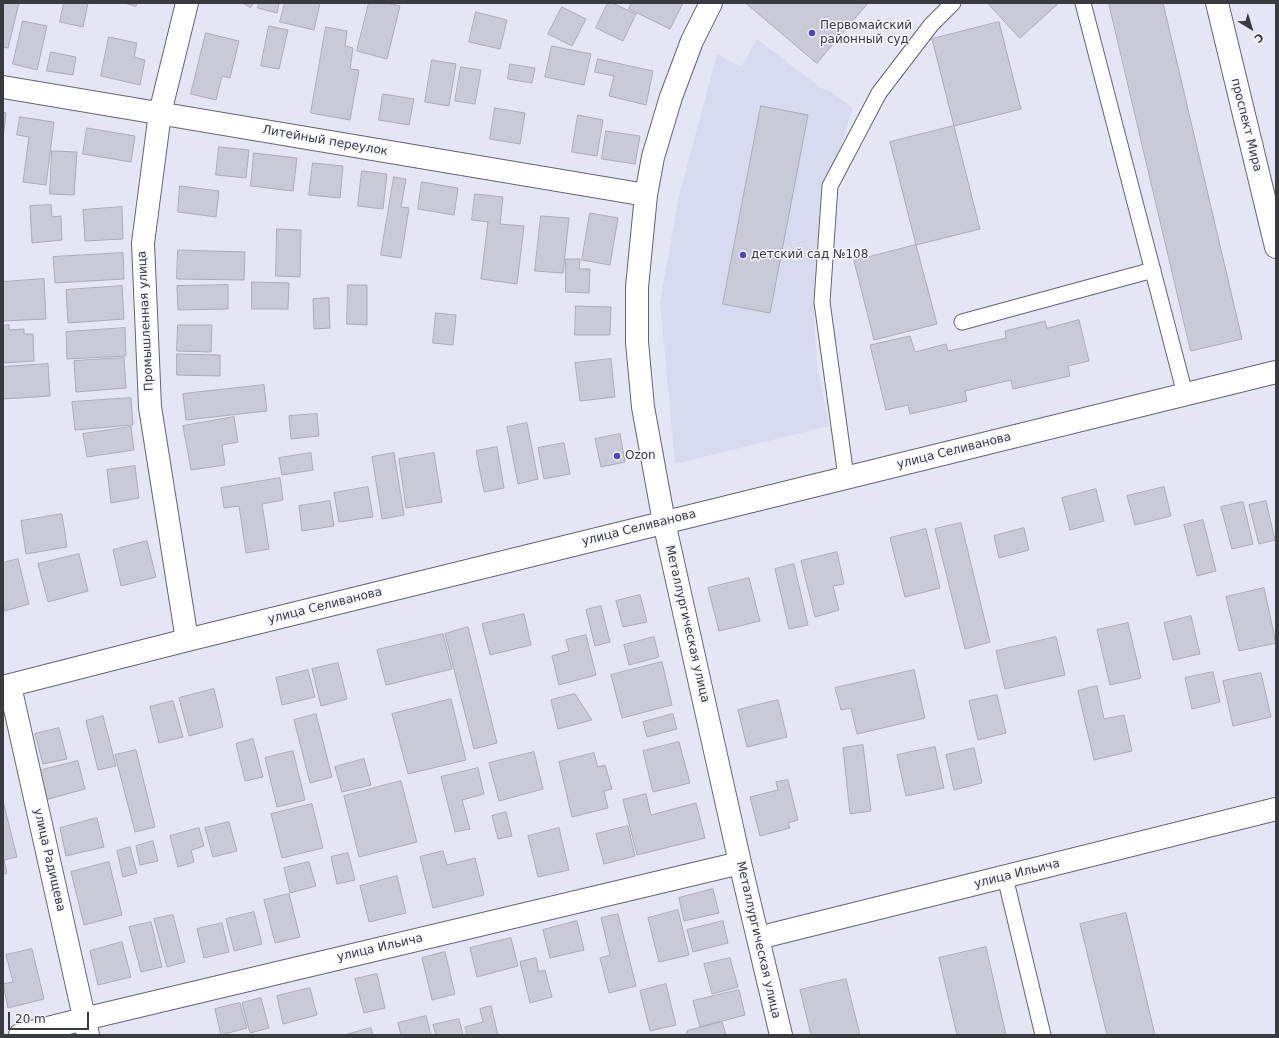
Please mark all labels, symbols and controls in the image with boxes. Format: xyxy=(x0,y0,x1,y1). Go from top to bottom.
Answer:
north arrow xyxy=(1231,8,1271,48)
place label: Первомайский районный суд xyxy=(820,19,912,47)
marker: Первомайский районный суд xyxy=(807,28,817,38)
text: С xyxy=(1252,30,1266,45)
street label: проспект Мира xyxy=(1227,77,1265,173)
street label: Литейный переулок xyxy=(261,123,389,159)
place label: детский сад №108 xyxy=(751,248,868,262)
street label: Промышленная улица xyxy=(135,250,157,392)
marker: детский сад №108 xyxy=(738,250,748,260)
street label: улица Селиванова xyxy=(895,430,1013,472)
place label: Ozon xyxy=(625,449,656,463)
marker: Ozon xyxy=(612,451,622,461)
street label: улица Селиванова xyxy=(580,507,698,549)
street label: Металлургическая улица xyxy=(662,544,712,704)
street label: улица Селиванова xyxy=(266,585,384,627)
street label: улица Радищева xyxy=(30,807,68,913)
street label: улица Ильича xyxy=(973,856,1061,892)
street label: Металлургическая улица xyxy=(733,860,783,1020)
street label: улица Ильича xyxy=(336,931,424,965)
scale bar xyxy=(10,1004,91,1030)
text: 20 m xyxy=(15,1012,46,1026)

